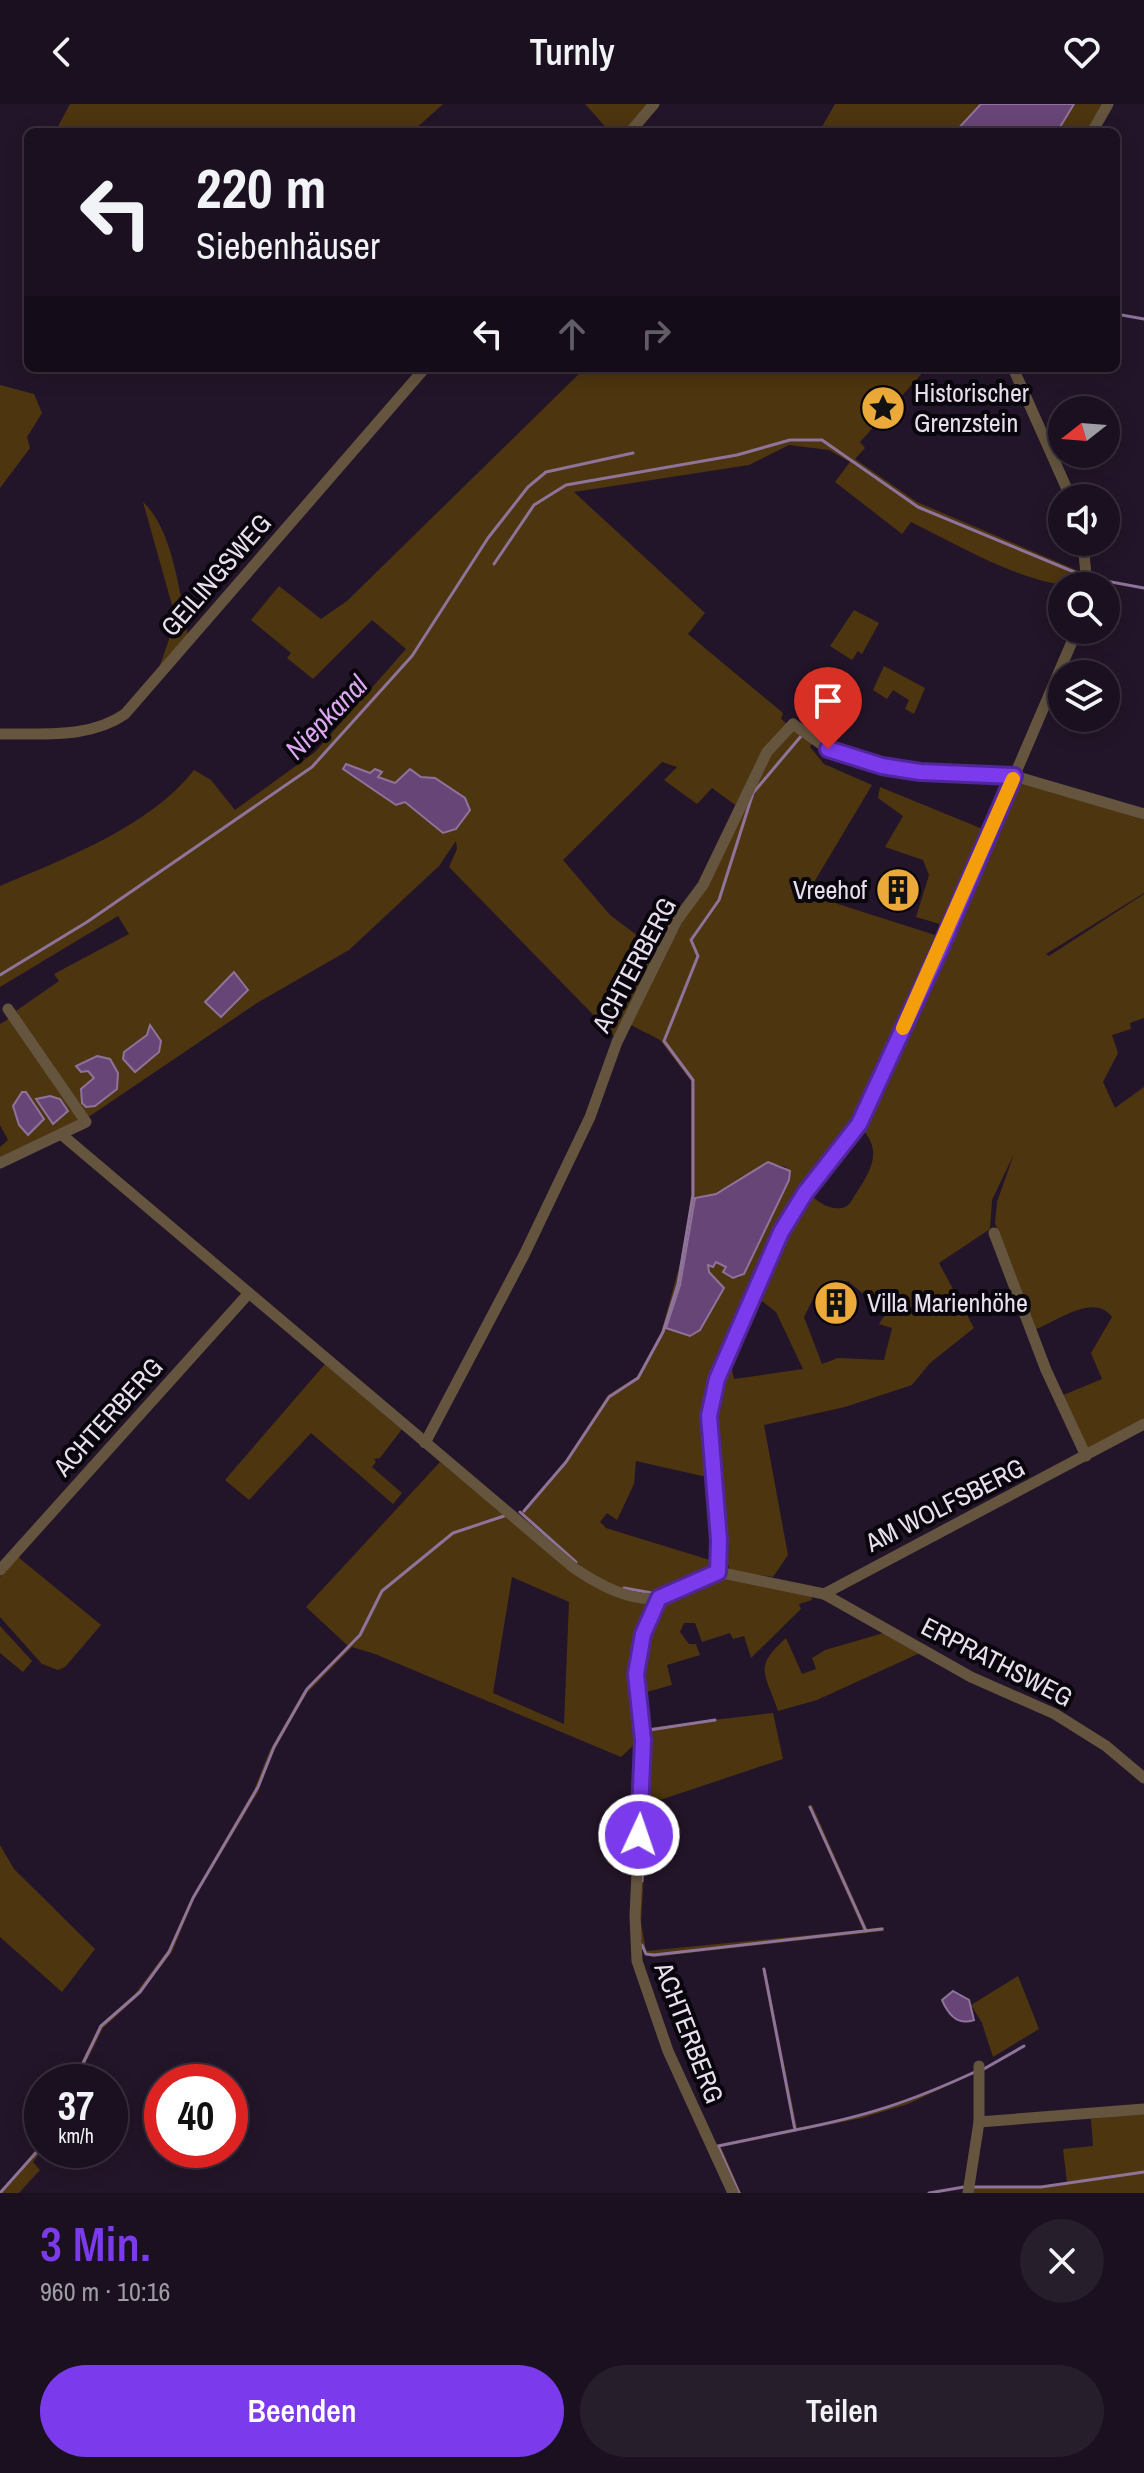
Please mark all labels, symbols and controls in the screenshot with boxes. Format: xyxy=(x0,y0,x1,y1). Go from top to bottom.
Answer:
text: Turnly xyxy=(529,28,615,76)
icon: back xyxy=(40,30,84,74)
icon: heart xyxy=(1060,30,1104,74)
text: 220 m xyxy=(196,150,326,225)
icon: left xyxy=(64,160,168,264)
text: Siebenhäuser xyxy=(196,222,380,270)
icon: left xyxy=(466,312,510,356)
icon: ahead xyxy=(550,312,594,356)
icon: right xyxy=(634,312,678,356)
place label: Historischer Grenzstein xyxy=(914,375,1029,440)
place icon: Historischer Grenzstein xyxy=(859,384,907,432)
north arrow xyxy=(1048,396,1120,468)
map controls xyxy=(1048,396,1120,732)
button: sound xyxy=(1048,484,1120,556)
street label: GEILINGSWEG xyxy=(153,506,279,643)
button: search xyxy=(1048,572,1120,644)
button: layers xyxy=(1048,660,1120,732)
water label: Niepkanal xyxy=(276,666,376,767)
pin xyxy=(794,667,862,749)
icon: arrive xyxy=(806,679,850,723)
building icon: Vreehof xyxy=(874,866,922,914)
place label: Vreehof xyxy=(793,872,867,907)
street label: ACHTERBERG xyxy=(583,891,684,1039)
building icon: Villa Marienhöhe xyxy=(812,1279,860,1327)
place label: Villa Marienhöhe xyxy=(867,1285,1028,1320)
street label: ACHTERBERG xyxy=(44,1350,170,1484)
street label: AM WOLFSBERG xyxy=(858,1449,1030,1560)
street label: ERPRATHSWEG xyxy=(916,1608,1079,1715)
position arrow xyxy=(597,1793,681,1877)
street label: ACHTERBERG xyxy=(646,1956,732,2108)
speed limit sign: 40 xyxy=(144,2064,248,2168)
text: 37 xyxy=(58,2079,94,2132)
text: km/h xyxy=(58,2122,94,2149)
text: 3 Min. xyxy=(40,2211,151,2276)
button: close xyxy=(1020,2219,1104,2303)
text: 960 m · 10:16 xyxy=(40,2274,170,2309)
button: Beenden xyxy=(40,2365,564,2457)
button: Teilen xyxy=(580,2365,1104,2457)

